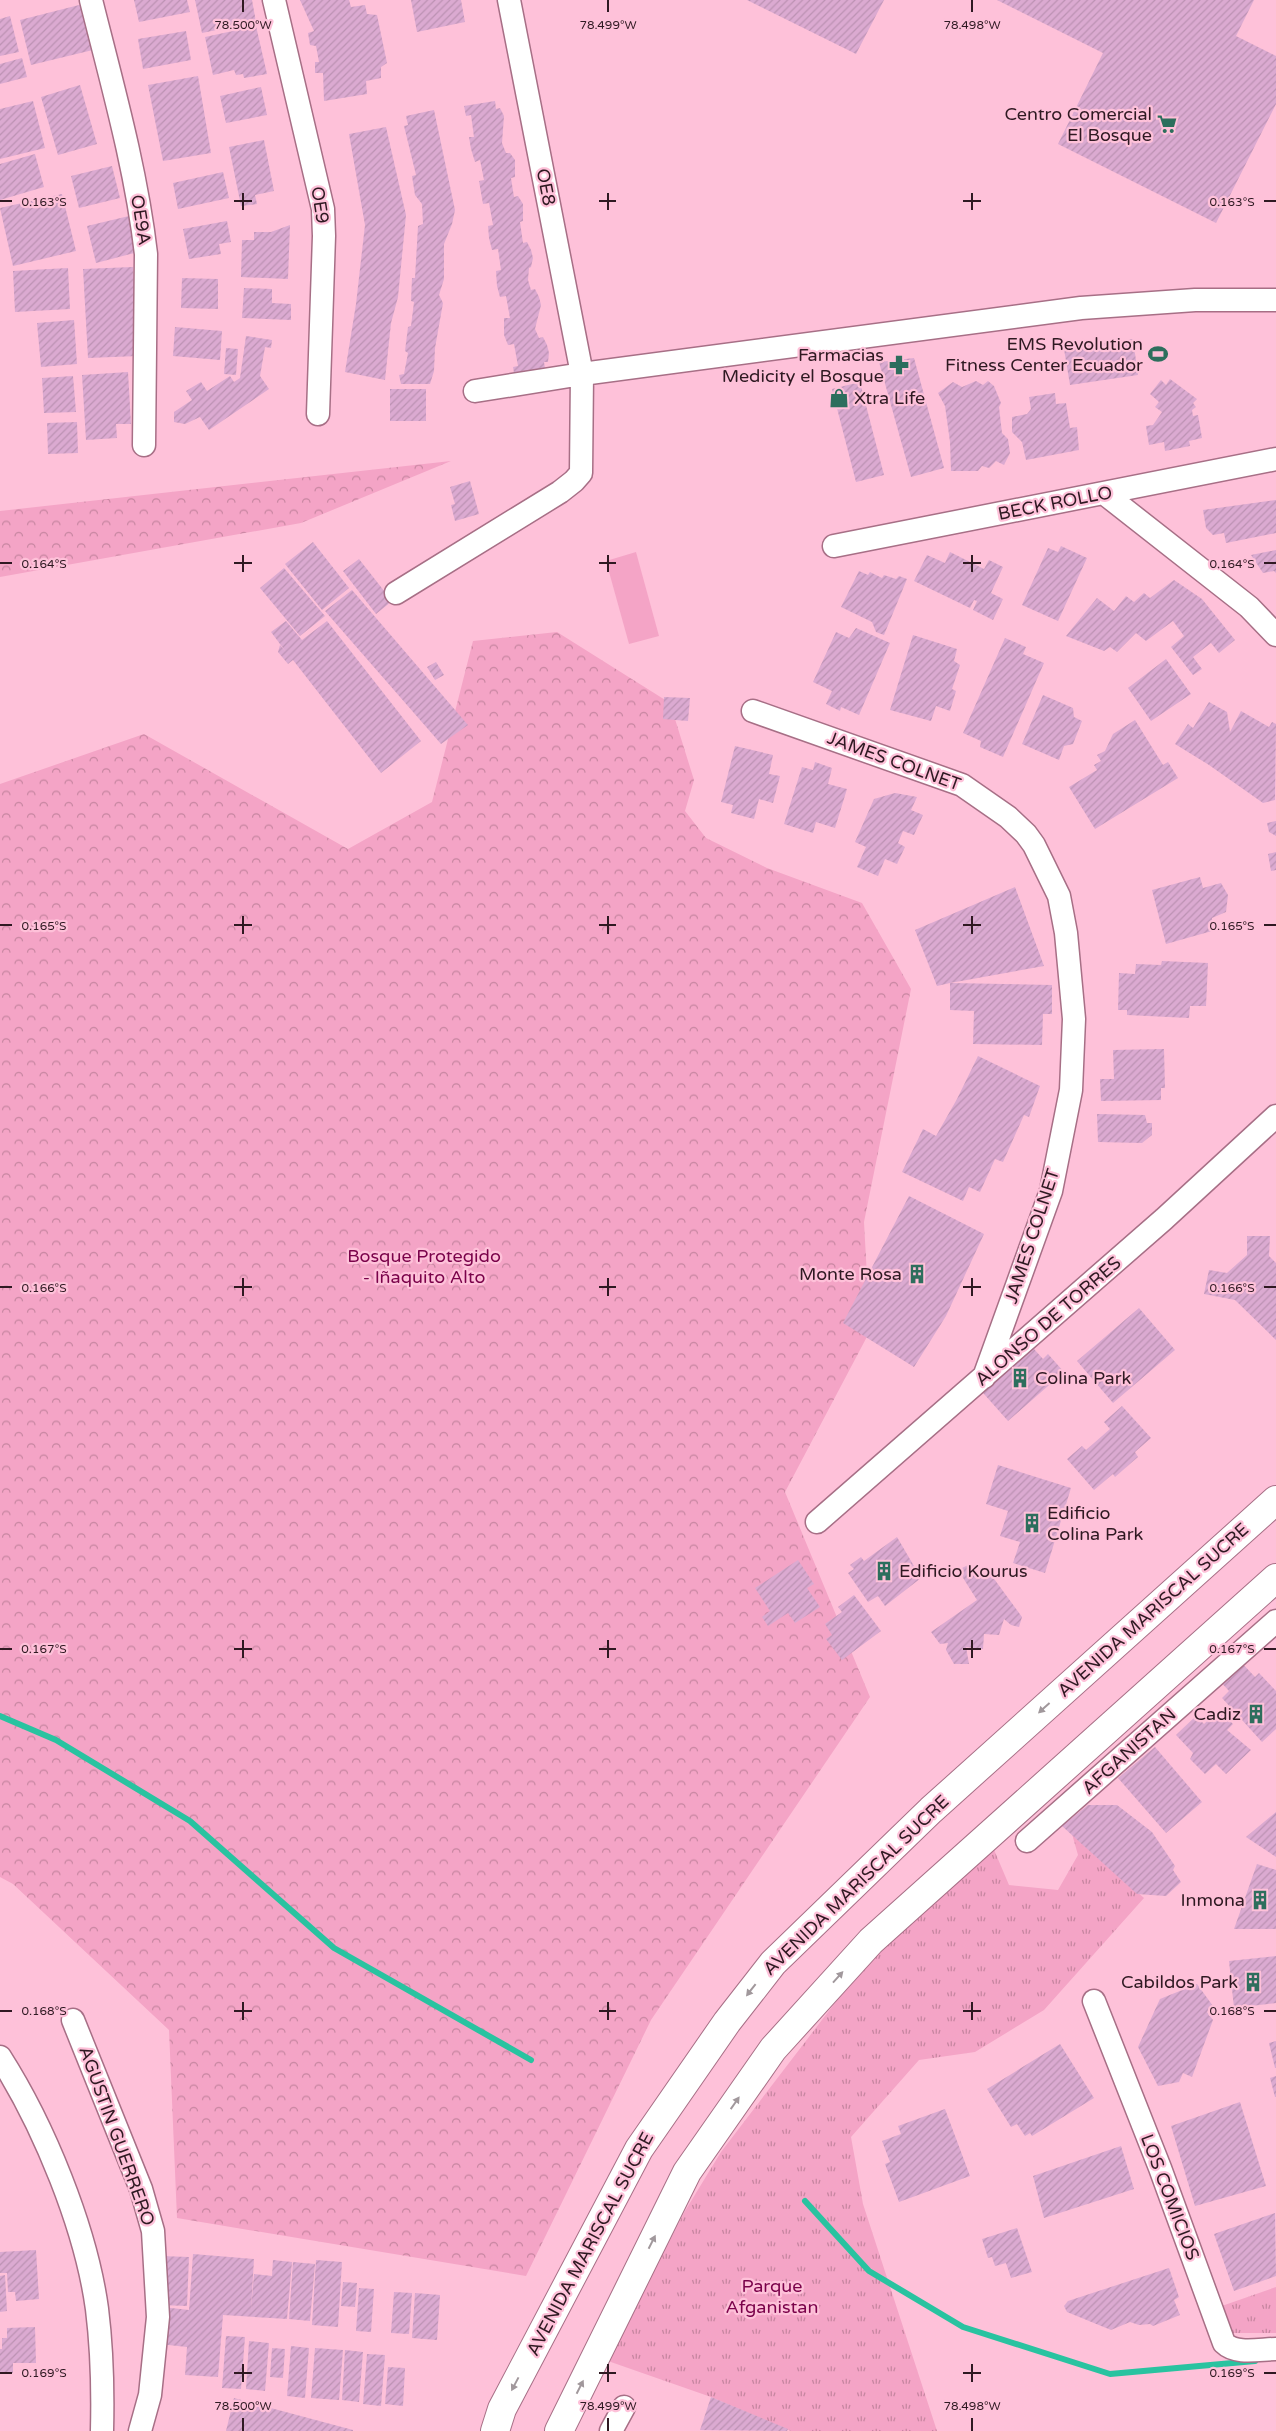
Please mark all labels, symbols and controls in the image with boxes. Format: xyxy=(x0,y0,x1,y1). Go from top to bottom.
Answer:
text: 78.500°W xyxy=(214,18,272,32)
text: 78.499°W xyxy=(579,18,637,32)
text: 78.498°W xyxy=(943,18,1001,32)
place label: Centro Comercial El Bosque xyxy=(1005,103,1152,146)
supermarket icon: Centro Comercial El Bosque xyxy=(1156,113,1178,135)
street label: OE8 xyxy=(532,167,560,207)
street label: OE9 xyxy=(306,185,334,225)
street label: OE9A xyxy=(126,193,156,247)
text: 0.163°S xyxy=(21,195,67,209)
text: 0.163°S xyxy=(1209,195,1255,209)
place label: EMS Revolution Fitness Center Ecuador xyxy=(945,333,1143,376)
sports icon: EMS Revolution Fitness Center Ecuador xyxy=(1147,343,1169,365)
place label: Farmacias Medicity el Bosque xyxy=(722,344,884,387)
pharmacy icon: Farmacias Medicity el Bosque xyxy=(888,354,910,376)
shop icon: Xtra Life xyxy=(828,387,850,409)
place label: Xtra Life xyxy=(854,387,925,409)
street label: BECK ROLLO xyxy=(996,481,1114,525)
text: 0.164°S xyxy=(21,557,67,571)
text: 0.164°S xyxy=(1209,557,1255,571)
street label: JAMES COLNET xyxy=(824,727,964,795)
text: 0.165°S xyxy=(22,919,66,933)
text: 0.165°S xyxy=(1210,919,1254,933)
street label: JAMES COLNET xyxy=(1000,1166,1064,1306)
park label: Bosque Protegido - Iñaquito Alto xyxy=(347,1245,501,1288)
street label: ALONSO DE TORRES xyxy=(970,1252,1126,1390)
place label: Monte Rosa xyxy=(799,1263,902,1285)
building icon: Monte Rosa xyxy=(906,1263,928,1285)
text: 0.166°S xyxy=(21,1281,67,1295)
text: 0.166°S xyxy=(1209,1281,1255,1295)
building icon: Colina Park xyxy=(1009,1367,1031,1389)
place label: Colina Park xyxy=(1035,1367,1132,1389)
place label: Edificio Colina Park xyxy=(1047,1502,1144,1545)
building icon: Edificio Colina Park xyxy=(1021,1512,1043,1534)
street label: AVENIDA MARISCAL SUCRE xyxy=(1053,1518,1253,1702)
building icon: Edificio Kourus xyxy=(873,1560,895,1582)
place label: Edificio Kourus xyxy=(899,1560,1028,1582)
text: 0.167°S xyxy=(21,1642,67,1656)
text: 0.167°S xyxy=(1209,1642,1255,1656)
one-way arrow xyxy=(1039,1702,1051,1714)
street label: AFGANISTAN xyxy=(1077,1703,1181,1799)
place label: Cadiz xyxy=(1194,1703,1241,1725)
building icon: Cadiz xyxy=(1245,1703,1267,1725)
street label: AVENIDA MARISCAL SUCRE xyxy=(758,1790,954,1980)
place label: Inmona xyxy=(1181,1889,1245,1911)
building icon: Inmona xyxy=(1249,1889,1271,1911)
place label: Cabildos Park xyxy=(1121,1971,1238,1993)
building icon: Cabildos Park xyxy=(1242,1971,1264,1993)
one-way arrow xyxy=(832,1972,844,1984)
one-way arrow xyxy=(746,1984,757,1997)
text: 0.168°S xyxy=(21,2004,67,2018)
text: 0.168°S xyxy=(1209,2004,1255,2018)
street label: AGUSTIN GUERRERO xyxy=(74,2043,160,2229)
one-way arrow xyxy=(730,2096,740,2109)
street label: AVENIDA MARISCAL SUCRE xyxy=(522,2128,658,2360)
street label: LOS COMICIOS xyxy=(1136,2131,1204,2263)
one-way arrow xyxy=(648,2234,656,2249)
park label: Parque Afganistan xyxy=(726,2275,818,2318)
text: 0.169°S xyxy=(21,2366,67,2380)
text: 0.169°S xyxy=(1209,2366,1255,2380)
one-way arrow xyxy=(511,2377,519,2391)
one-way arrow xyxy=(576,2380,584,2394)
text: 78.500°W xyxy=(214,2399,272,2413)
text: 78.499°W xyxy=(579,2399,637,2413)
text: 78.498°W xyxy=(943,2399,1001,2413)

